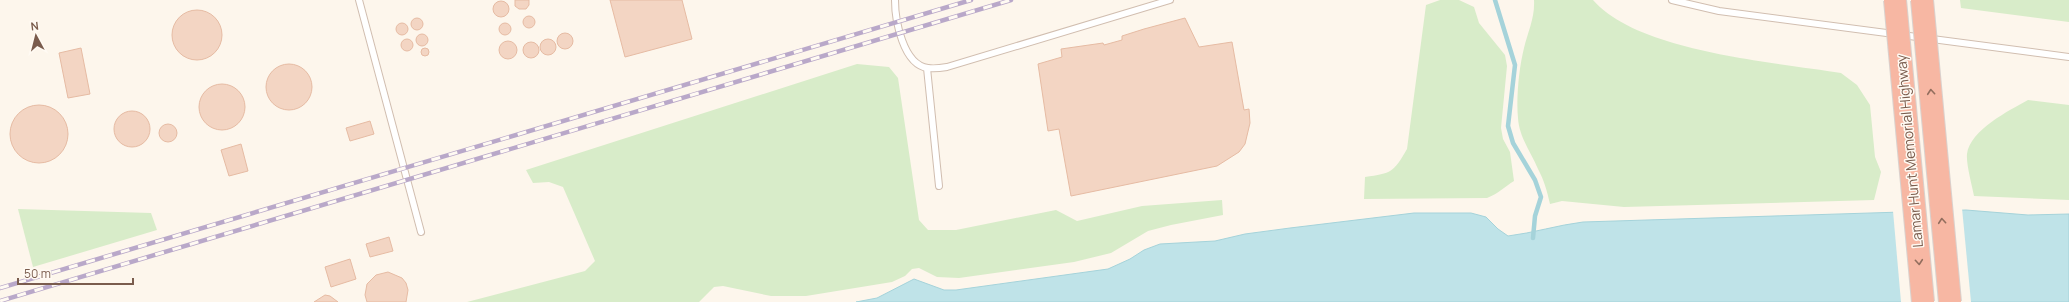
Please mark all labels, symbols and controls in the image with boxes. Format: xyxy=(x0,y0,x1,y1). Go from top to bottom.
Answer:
north arrow xyxy=(16,16,56,56)
text: N xyxy=(30,18,40,34)
street label: Lamar Hunt Memorial Highway xyxy=(1891,53,1927,248)
one-way arrow xyxy=(1926,89,1935,95)
one-way arrow xyxy=(1938,218,1947,224)
one-way arrow xyxy=(1914,259,1923,265)
scale bar xyxy=(18,260,133,286)
text: 50 m xyxy=(24,265,51,282)

